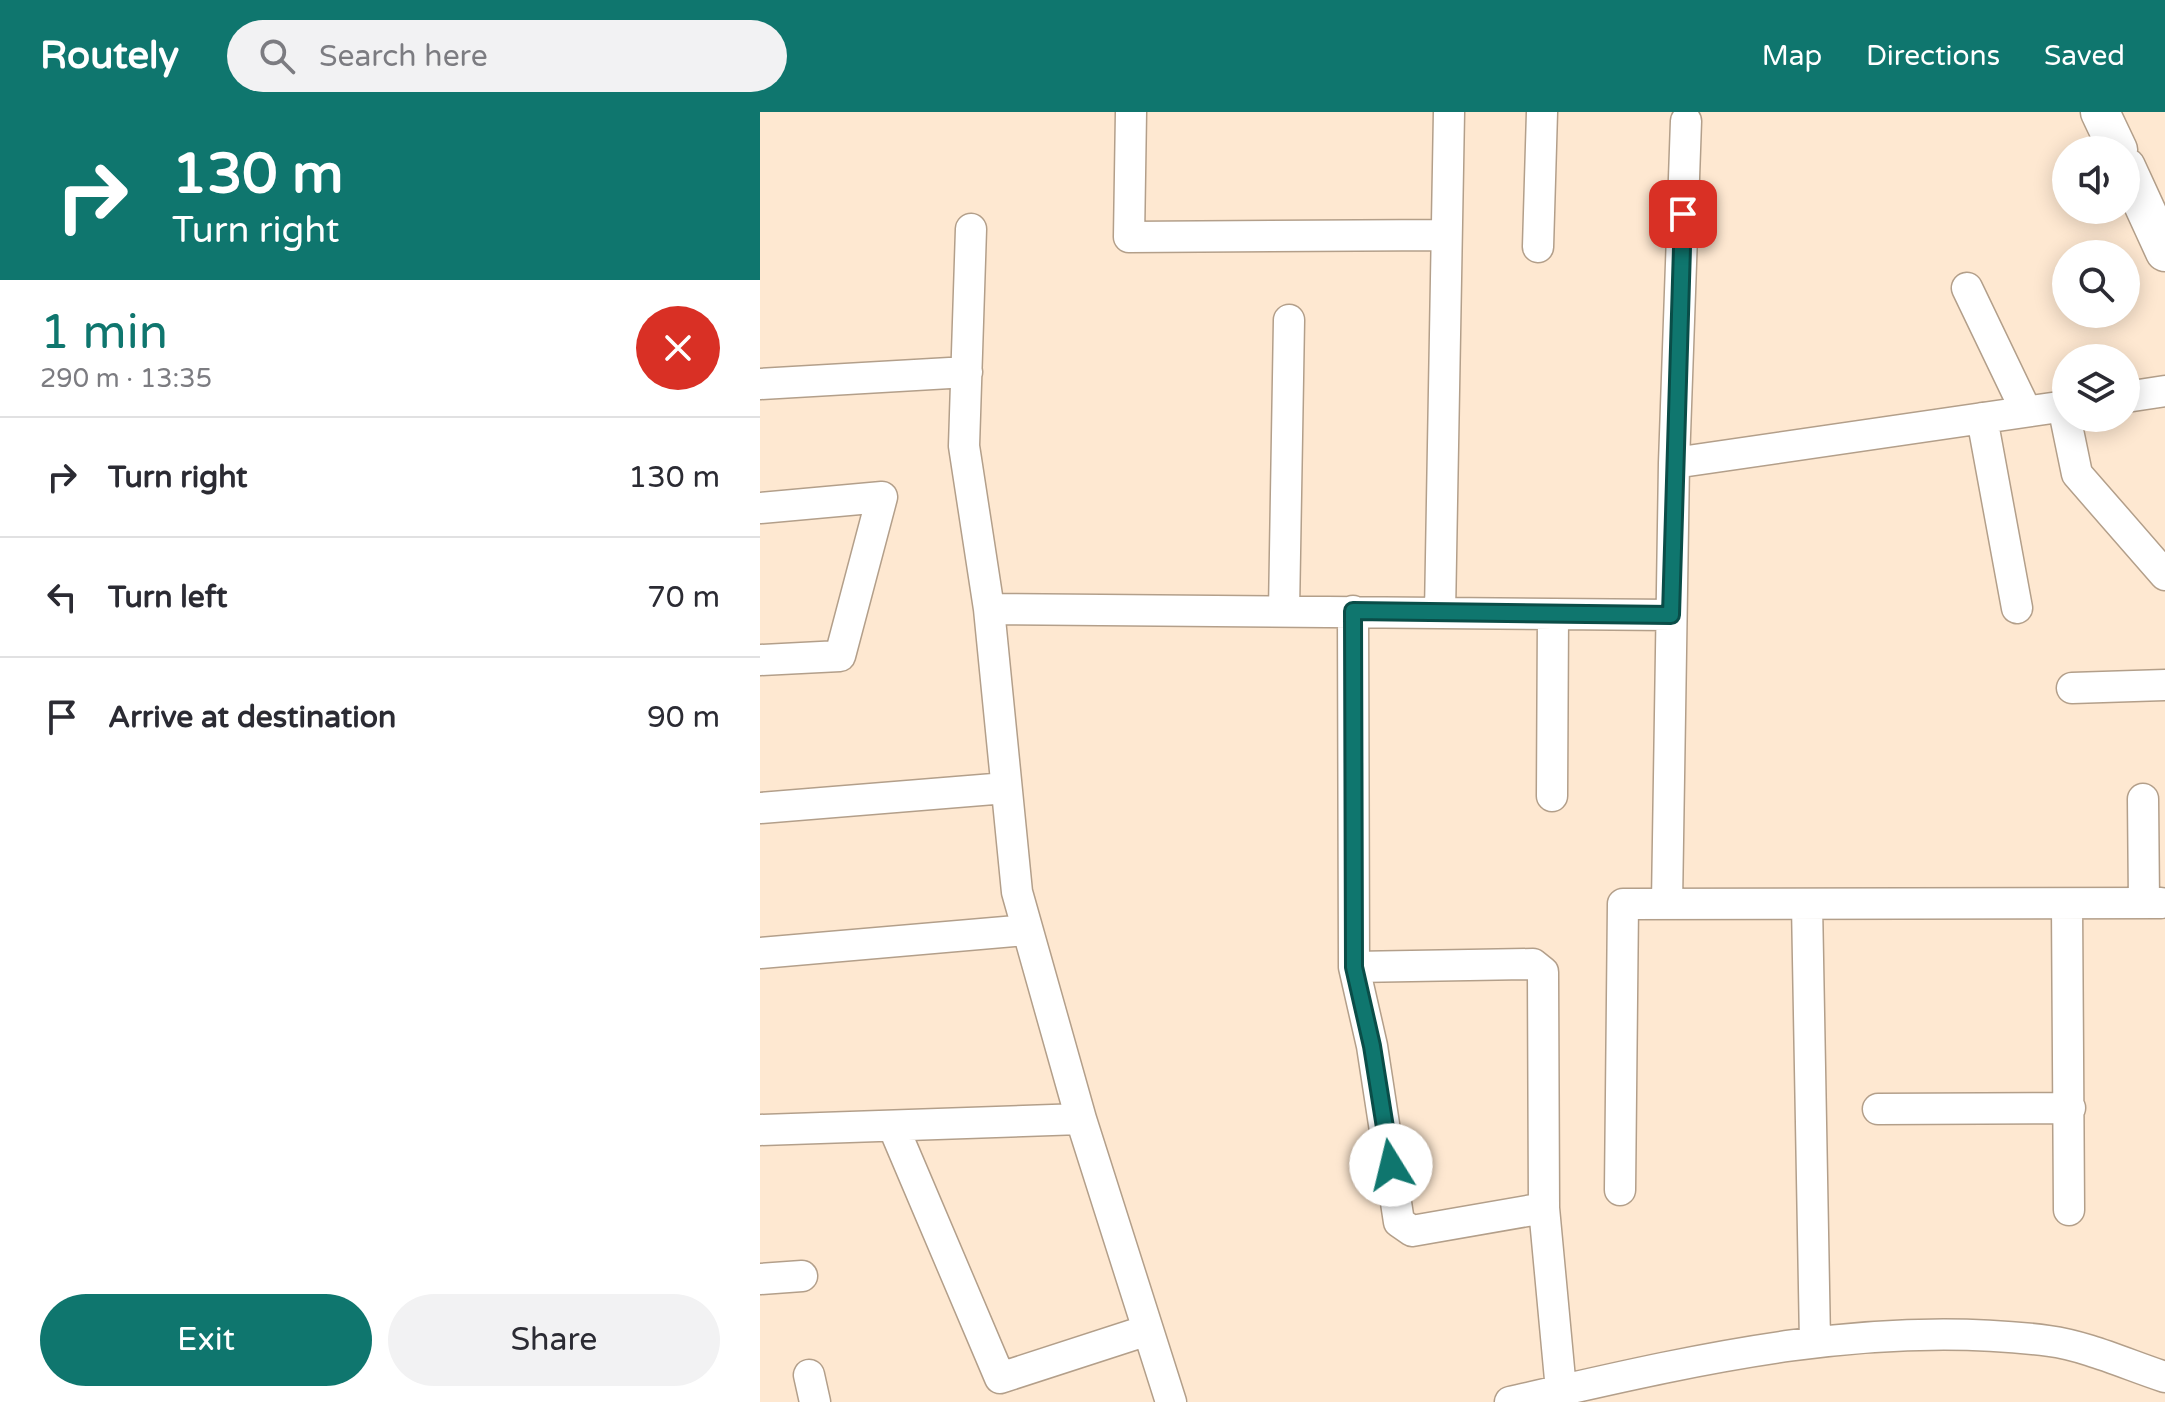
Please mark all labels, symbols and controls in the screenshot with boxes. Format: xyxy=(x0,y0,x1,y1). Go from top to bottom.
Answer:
search box xyxy=(227,20,787,92)
text: Routely xyxy=(40,33,179,79)
icon: search xyxy=(255,34,299,78)
text: Search here xyxy=(319,38,488,75)
text: Map xyxy=(1762,39,1822,73)
text: Directions xyxy=(1866,39,2000,73)
text: Saved xyxy=(2044,39,2125,73)
map controls xyxy=(2052,136,2140,432)
button: sound xyxy=(2052,136,2140,224)
text: 130 m xyxy=(172,141,343,208)
icon: right xyxy=(40,144,144,248)
pin xyxy=(1649,180,1717,248)
icon: arrive xyxy=(1661,192,1705,236)
text: Turn right xyxy=(172,209,339,252)
button: search xyxy=(2052,240,2140,328)
text: 1 min xyxy=(40,304,168,362)
button: close xyxy=(636,306,720,390)
button: layers xyxy=(2052,344,2140,432)
text: 290 m · 13:35 xyxy=(40,363,212,394)
icon: right xyxy=(40,455,84,499)
text: Turn right xyxy=(108,459,248,496)
text: 130 m xyxy=(628,459,720,496)
icon: left xyxy=(40,575,84,619)
text: Turn left xyxy=(108,579,227,616)
text: 70 m xyxy=(647,579,720,616)
icon: arrive xyxy=(40,695,84,739)
text: Arrive at destination xyxy=(108,699,396,736)
text: 90 m xyxy=(647,699,720,736)
position arrow xyxy=(1349,1123,1433,1207)
button: Exit xyxy=(40,1294,372,1386)
button: Share xyxy=(388,1294,720,1386)

